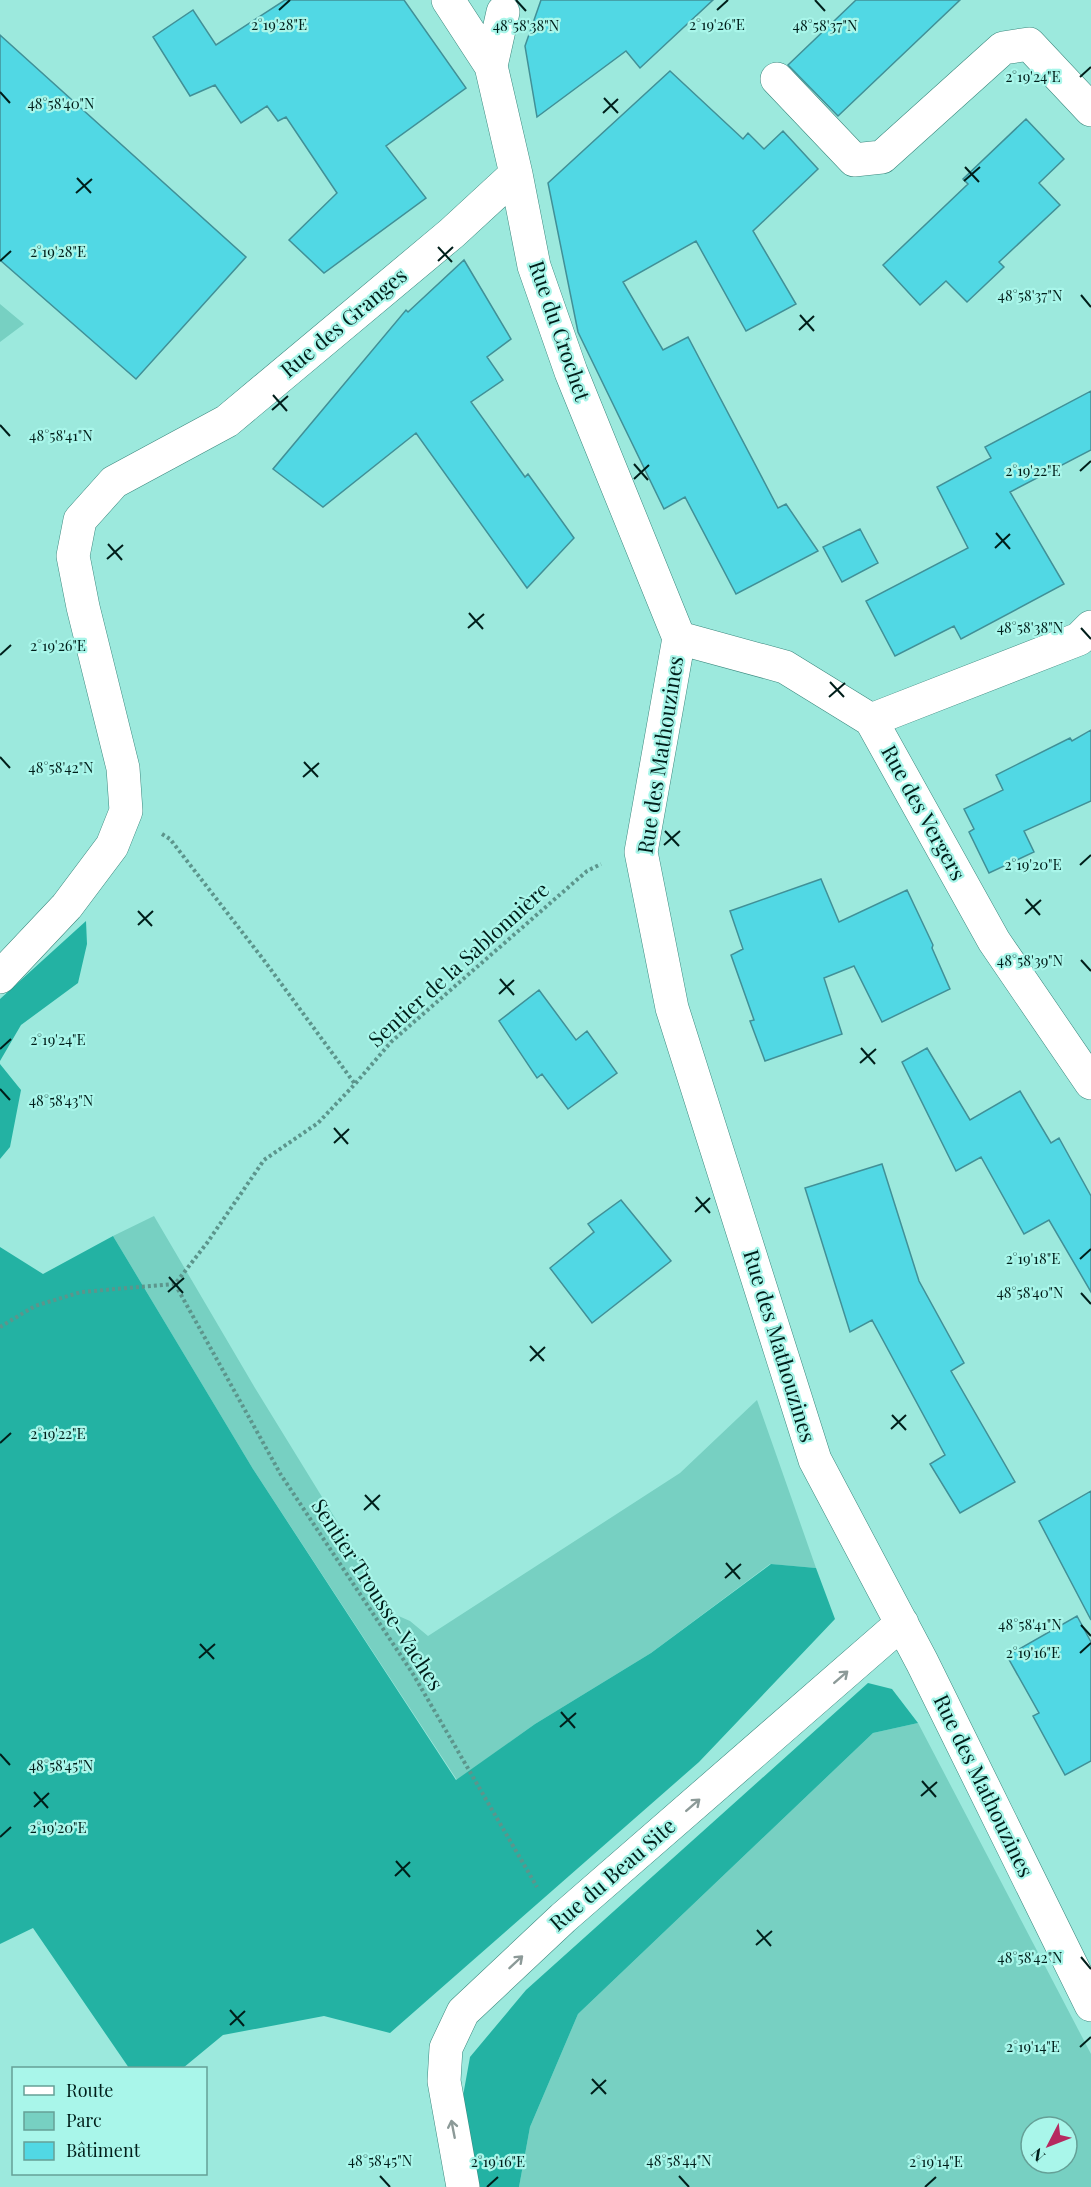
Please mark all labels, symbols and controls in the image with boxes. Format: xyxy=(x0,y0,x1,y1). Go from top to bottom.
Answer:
text: 2°19'28"E xyxy=(251,14,307,34)
text: 2°19'26"E xyxy=(689,14,745,34)
text: 48°58'38"N xyxy=(493,15,560,35)
text: 48°58'37"N xyxy=(793,15,858,35)
text: 2°19'24"E xyxy=(1005,66,1061,86)
text: 48°58'40"N xyxy=(27,93,95,113)
text: 2°19'28"E xyxy=(30,241,86,261)
street label: Rue du Crochet xyxy=(524,256,598,405)
street label: Rue des Granges xyxy=(274,260,412,383)
text: 48°58'37"N xyxy=(998,285,1063,305)
text: 48°58'41"N xyxy=(29,425,93,445)
text: 2°19'22"E xyxy=(1005,460,1061,480)
text: 48°58'38"N xyxy=(997,617,1064,637)
text: 2°19'26"E xyxy=(30,635,86,655)
street label: Rue des Mathouzines xyxy=(630,654,688,856)
street label: Rue des Vergers xyxy=(876,739,973,885)
text: 48°58'42"N xyxy=(28,757,94,777)
text: 2°19'20"E xyxy=(1004,854,1062,874)
street label: Sentier de la Sablonnière xyxy=(361,875,554,1052)
text: 48°58'39"N xyxy=(997,950,1064,970)
text: 2°19'24"E xyxy=(30,1029,86,1049)
text: 48°58'43"N xyxy=(29,1090,94,1110)
street label: Rue des Mathouzines xyxy=(738,1246,824,1445)
text: 2°19'18"E xyxy=(1006,1248,1060,1268)
text: 48°58'40"N xyxy=(996,1282,1064,1302)
text: 2°19'22"E xyxy=(30,1423,86,1443)
street label: Sentier Trousse-Vaches xyxy=(306,1493,451,1695)
text: 48°58'41"N xyxy=(998,1614,1062,1634)
text: 2°19'16"E xyxy=(1006,1642,1060,1662)
one-way arrow xyxy=(833,1670,848,1684)
street label: Rue des Mathouzines xyxy=(928,1689,1041,1881)
text: 48°58'45"N xyxy=(29,1755,94,1775)
one-way arrow xyxy=(685,1798,700,1812)
street label: Rue du Beau Site xyxy=(543,1811,681,1936)
text: 2°19'20"E xyxy=(29,1817,87,1837)
text: 48°58'42"N xyxy=(997,1947,1063,1967)
one-way arrow xyxy=(509,1955,524,1969)
text: 2°19'14"E xyxy=(1006,2036,1060,2056)
legend xyxy=(12,2067,207,2175)
text: Route xyxy=(66,2078,113,2102)
text: Parc xyxy=(66,2108,102,2132)
north arrow xyxy=(1019,2115,1079,2175)
one-way arrow xyxy=(447,2120,458,2140)
text: Bâtiment xyxy=(66,2138,141,2162)
text: N xyxy=(1026,2144,1049,2167)
text: 48°58'45"N xyxy=(348,2150,413,2170)
text: 48°58'44"N xyxy=(646,2150,712,2170)
text: 2°19'16"E xyxy=(471,2151,525,2171)
text: 2°19'14"E xyxy=(909,2151,963,2171)

